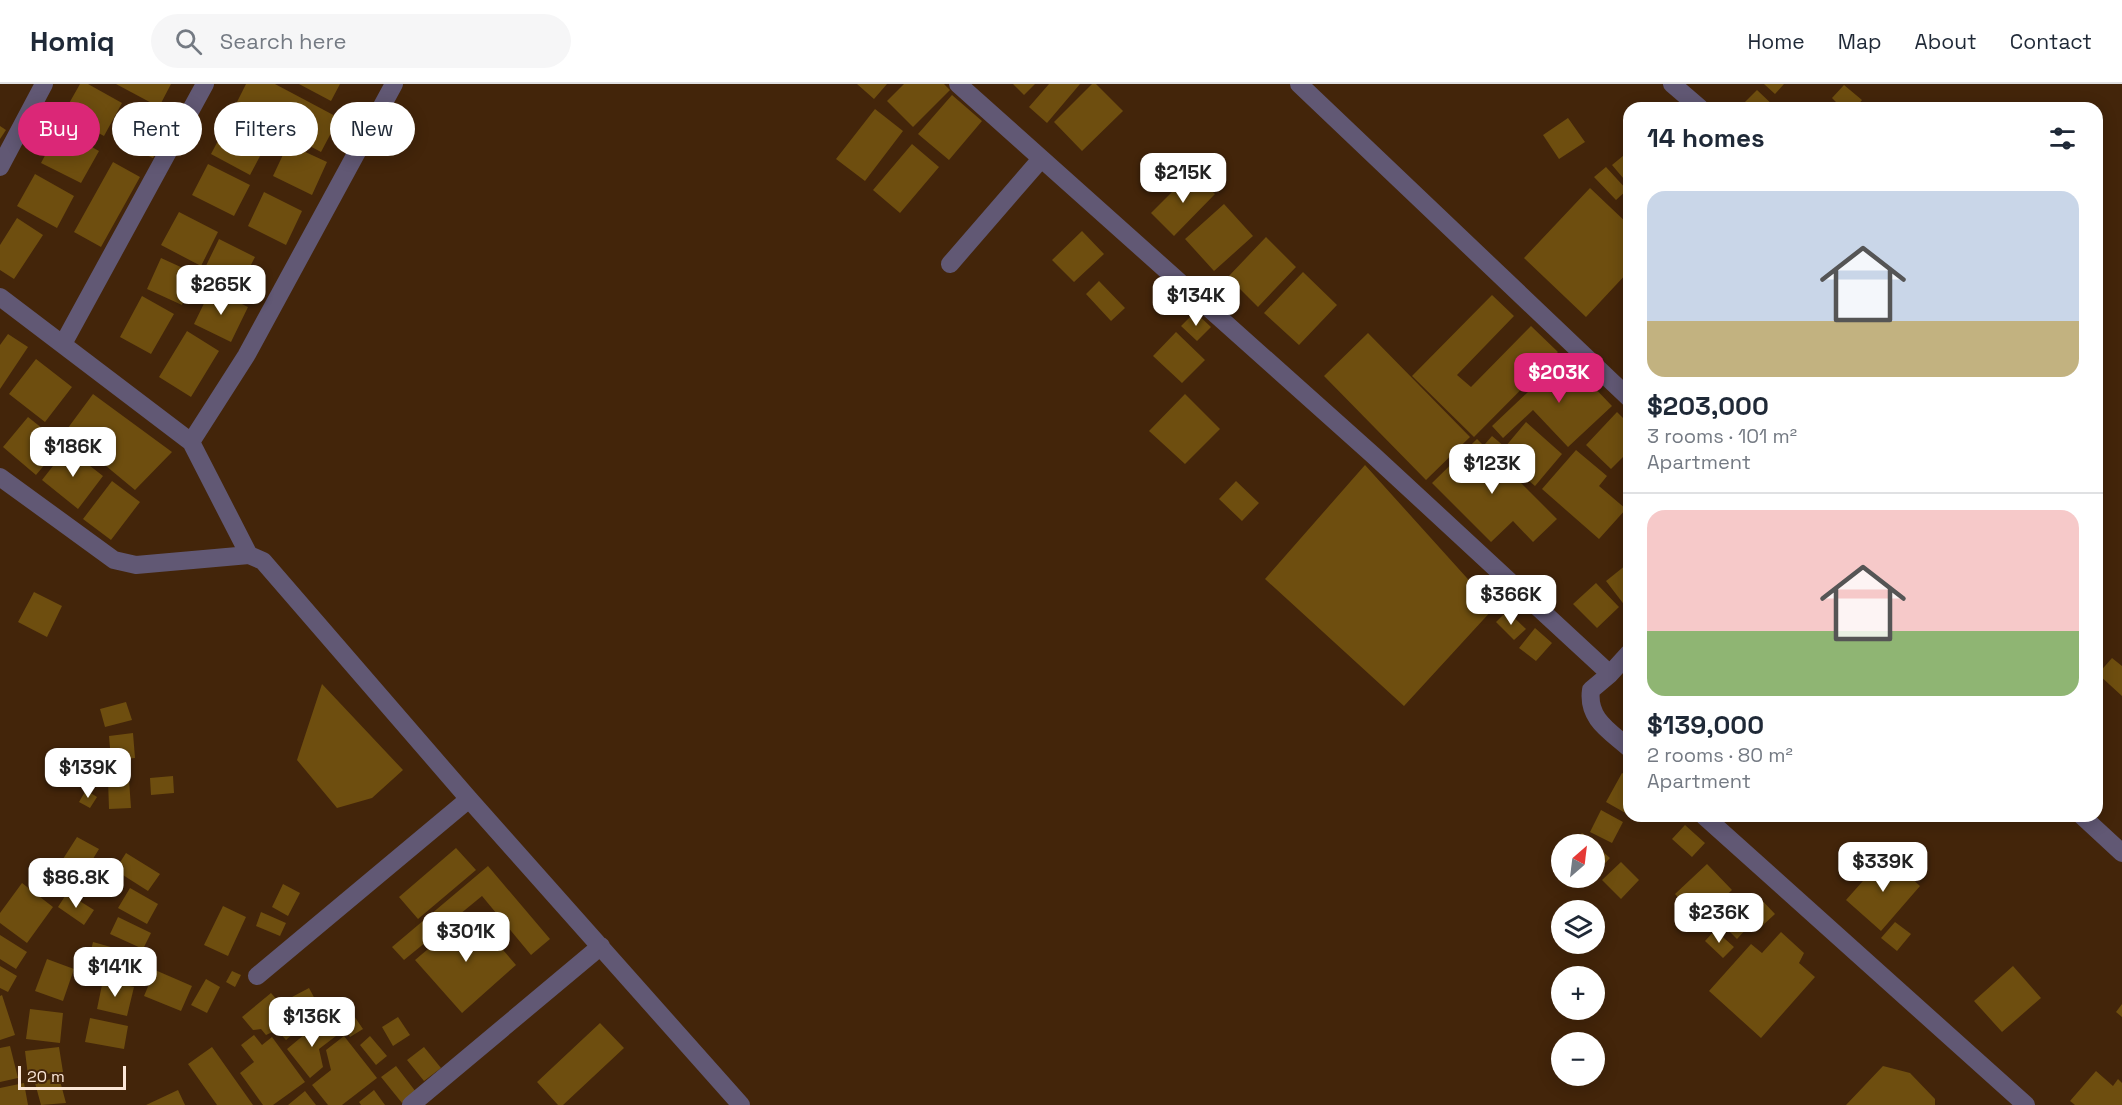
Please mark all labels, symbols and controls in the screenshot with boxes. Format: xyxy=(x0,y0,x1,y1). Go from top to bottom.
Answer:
search box xyxy=(151,14,571,68)
text: Homiq xyxy=(30,23,115,59)
icon: search xyxy=(172,25,205,58)
text: Search here xyxy=(220,27,347,55)
text: Home xyxy=(1747,28,1805,55)
text: Map xyxy=(1838,28,1882,55)
text: About xyxy=(1915,28,1977,55)
text: Contact xyxy=(2010,28,2092,55)
chip: Buy xyxy=(18,102,100,156)
chip: Rent xyxy=(112,102,202,156)
chip: Filters xyxy=(214,102,318,156)
chip: New xyxy=(330,102,415,156)
text: 14 homes xyxy=(1647,121,1765,155)
icon: filters xyxy=(2046,122,2079,155)
pin: $215K xyxy=(1141,153,1225,204)
text: $215K xyxy=(1154,159,1212,185)
icon: home xyxy=(1809,230,1917,338)
pin: $265K xyxy=(179,265,263,316)
text: $265K xyxy=(191,271,251,297)
pin: $134K xyxy=(1154,276,1238,327)
text: $134K xyxy=(1167,282,1225,308)
pin: $203K xyxy=(1517,353,1601,404)
text: $203K xyxy=(1528,359,1590,385)
text: $203,000 xyxy=(1647,389,1769,423)
text: 3 rooms · 101 m² xyxy=(1647,423,1797,449)
pin: $186K xyxy=(31,427,115,478)
text: $186K xyxy=(44,433,102,459)
pin: $123K xyxy=(1450,444,1534,495)
text: Apartment xyxy=(1647,449,1751,475)
text: $123K xyxy=(1463,450,1521,476)
icon: home xyxy=(1809,549,1917,657)
pin: $366K xyxy=(1469,575,1553,626)
text: $366K xyxy=(1480,581,1542,607)
text: $139,000 xyxy=(1647,708,1764,742)
text: 2 rooms · 80 m² xyxy=(1647,742,1793,768)
pin: $139K xyxy=(46,748,130,799)
text: $139K xyxy=(59,754,117,780)
text: Apartment xyxy=(1647,768,1751,794)
north arrow xyxy=(1551,834,1605,888)
map controls xyxy=(1551,834,1605,1086)
pin: $339K xyxy=(1841,842,1925,893)
text: $339K xyxy=(1852,848,1914,874)
pin: $86.8K xyxy=(27,858,125,909)
text: $86.8K xyxy=(43,864,109,890)
pin: $236K xyxy=(1677,893,1761,944)
text: $236K xyxy=(1688,899,1750,925)
button: layers xyxy=(1551,900,1605,954)
pin: $301K xyxy=(424,912,508,963)
text: $301K xyxy=(437,918,495,944)
pin: $141K xyxy=(73,947,157,998)
text: $141K xyxy=(88,953,142,979)
button: + xyxy=(1551,966,1605,1020)
pin: $136K xyxy=(270,997,354,1048)
text: $136K xyxy=(283,1003,341,1029)
button: − xyxy=(1551,1032,1605,1086)
scale bar xyxy=(18,1063,126,1090)
text: 20 m xyxy=(27,1066,65,1087)

